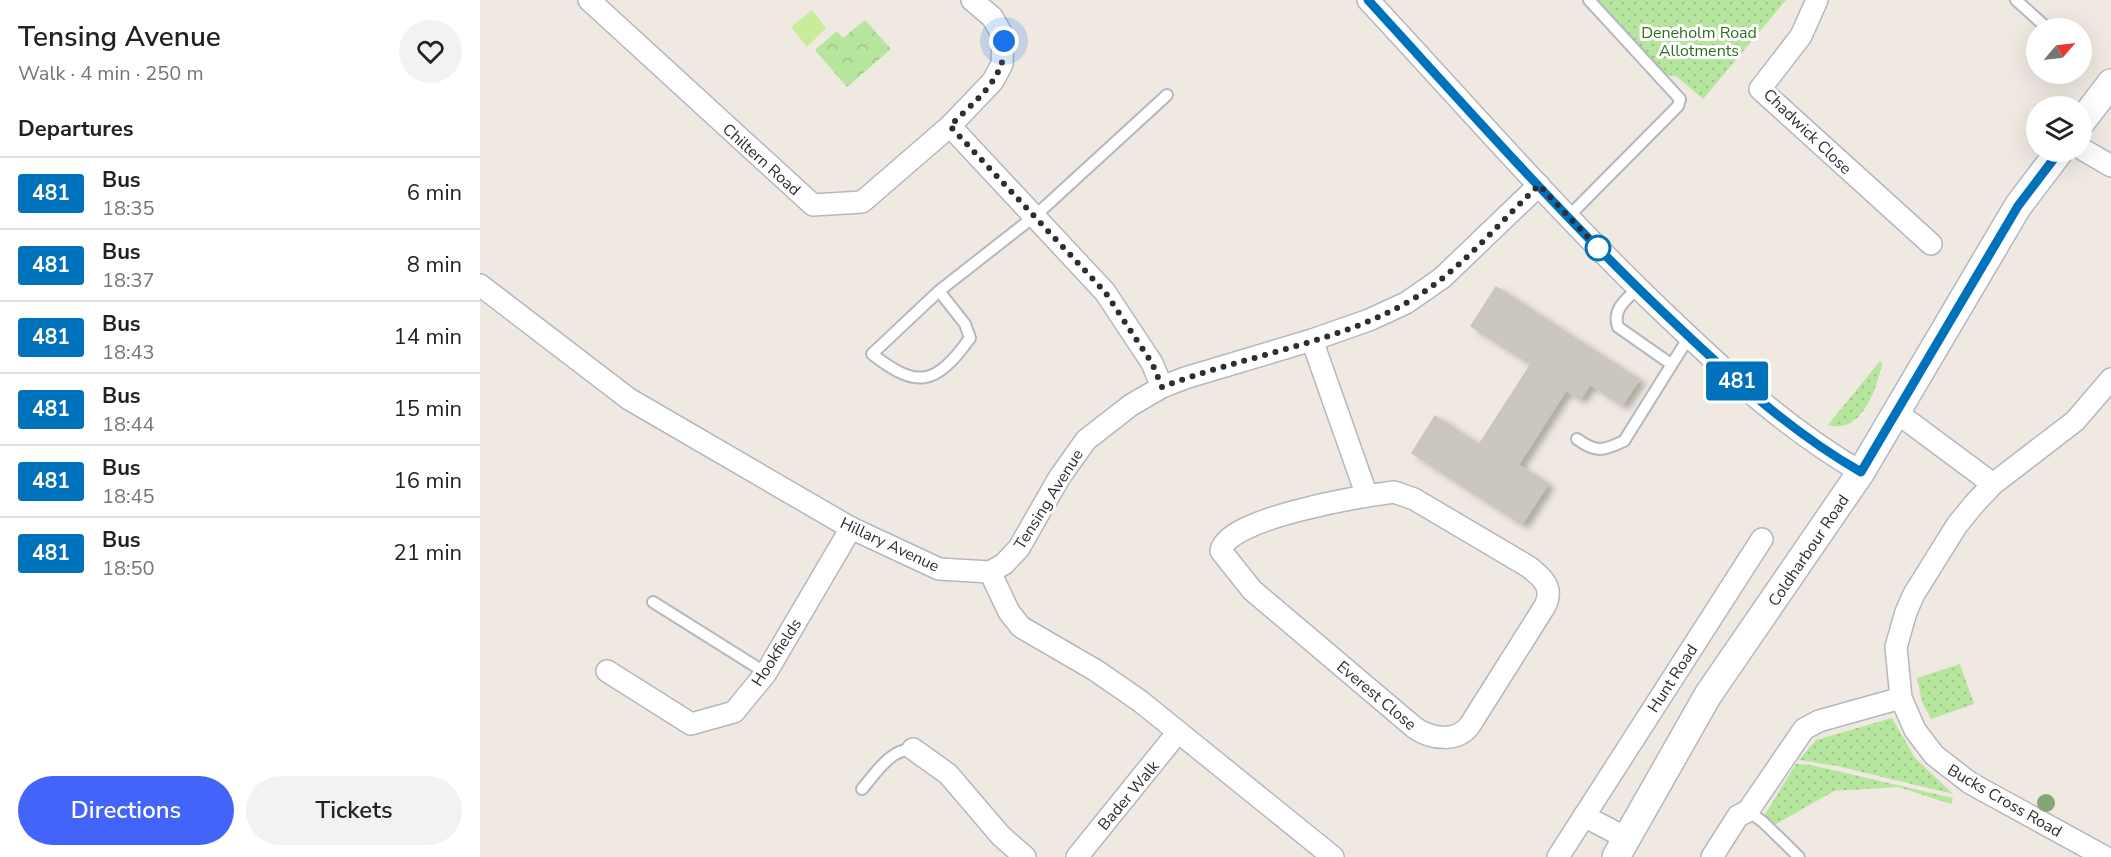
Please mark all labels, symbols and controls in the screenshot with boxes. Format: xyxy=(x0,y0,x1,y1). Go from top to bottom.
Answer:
text: Tensing Avenue xyxy=(18,18,221,56)
north arrow xyxy=(2026,18,2092,84)
map controls xyxy=(2026,18,2092,162)
button: heart xyxy=(399,20,462,83)
park label: Deneholm Road Allotments xyxy=(1641,22,1757,62)
your location xyxy=(989,26,1019,56)
text: Walk · 4 min · 250 m xyxy=(18,60,204,87)
street label: Chadwick Close xyxy=(1758,84,1856,180)
button: layers xyxy=(2026,96,2092,162)
text: Departures xyxy=(18,114,133,144)
street label: Chiltern Road xyxy=(717,119,805,201)
text: Bus xyxy=(102,165,141,195)
text: 6 min xyxy=(407,178,462,208)
text: 481 xyxy=(32,179,70,207)
text: 18:35 xyxy=(102,195,155,222)
unlabelled marker xyxy=(1585,235,1611,261)
text: Bus xyxy=(102,237,141,267)
text: 8 min xyxy=(407,250,462,280)
text: 481 xyxy=(32,251,70,279)
text: 18:37 xyxy=(102,267,155,294)
text: Bus xyxy=(102,309,141,339)
text: 14 min xyxy=(394,322,462,352)
text: 481 xyxy=(32,323,70,351)
text: 18:43 xyxy=(102,339,155,366)
line badge: 481 xyxy=(1702,362,1772,400)
text: 481 xyxy=(1718,367,1756,395)
text: Bus xyxy=(102,381,141,411)
text: 15 min xyxy=(394,394,462,424)
text: 481 xyxy=(32,395,70,423)
text: 18:44 xyxy=(102,411,155,438)
street label: Tensing Avenue xyxy=(1009,445,1089,554)
text: Bus xyxy=(102,453,141,483)
text: 16 min xyxy=(394,466,462,496)
text: 481 xyxy=(32,467,70,495)
text: 18:45 xyxy=(102,483,155,510)
street label: Coldharbour Road xyxy=(1763,490,1854,611)
street label: Hillary Avenue xyxy=(837,512,943,577)
text: Bus xyxy=(102,525,141,555)
text: 21 min xyxy=(394,538,462,568)
text: 481 xyxy=(32,539,70,567)
text: 18:50 xyxy=(102,555,155,582)
street label: Hookfields xyxy=(747,614,807,691)
street label: Hunt Road xyxy=(1643,640,1703,717)
street label: Everest Close xyxy=(1332,656,1421,736)
street label: Bader Walk xyxy=(1093,755,1165,835)
street label: Bucks Cross Road xyxy=(1943,759,2066,843)
button: Directions xyxy=(18,776,234,845)
button: Tickets xyxy=(246,776,462,845)

